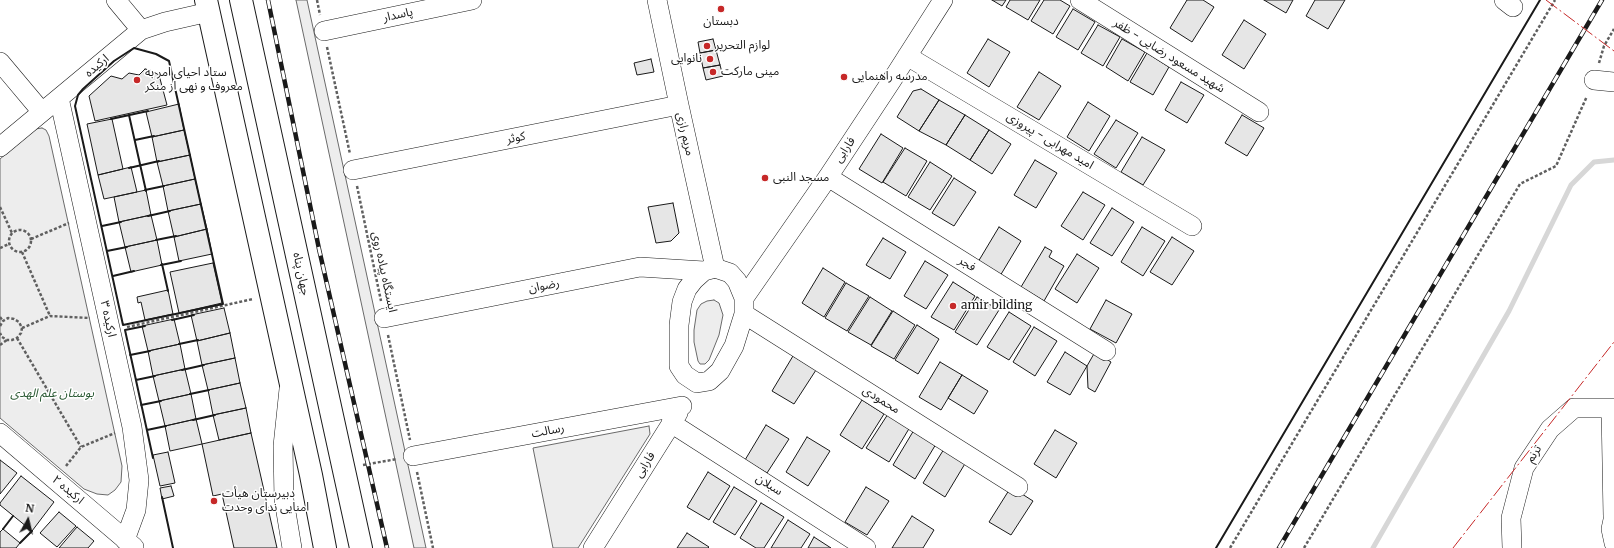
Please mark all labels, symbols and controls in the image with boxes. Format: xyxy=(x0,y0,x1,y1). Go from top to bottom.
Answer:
marker: دبستان xyxy=(716,4,726,14)
street label: پاسدار xyxy=(382,5,414,25)
place label: دبستان xyxy=(703,15,739,29)
street label: شهید مسعود رضایی - ظفر xyxy=(1111,16,1227,96)
place label: لوازم التحریر xyxy=(715,39,770,53)
marker: لوازم التحریر xyxy=(702,41,712,51)
street label: ارکیده xyxy=(82,52,112,80)
place label: نانوایی xyxy=(671,52,702,66)
marker: نانوایی xyxy=(705,54,715,64)
place label: مینی مارکت xyxy=(721,65,779,79)
place label: ستاد احیای امر به معروف و نهی از منکر xyxy=(145,66,243,94)
marker: مینی مارکت xyxy=(708,67,718,77)
place label: مدرسه راهنمایی xyxy=(852,70,928,84)
marker: مدرسه راهنمایی xyxy=(839,72,849,82)
marker: ستاد احیای امر به معروف و نهی از منکر xyxy=(132,75,142,85)
street label: امید مهرابی - پیروزی xyxy=(1004,109,1096,173)
street label: مریم رازی xyxy=(673,111,697,157)
street label: کوثر xyxy=(505,129,527,147)
street label: فارابی xyxy=(831,134,859,166)
place label: مسجد النبی xyxy=(773,171,829,185)
marker: مسجد النبی xyxy=(760,173,770,183)
street label: ایستگاه پیاده روی xyxy=(368,230,400,314)
street label: جهان پناه xyxy=(289,251,313,297)
street label: فجر xyxy=(956,253,978,275)
street label: رضوان xyxy=(527,276,561,296)
street label: ارکیده ۳ xyxy=(97,299,119,339)
place label: amir bilding xyxy=(961,299,1032,313)
marker: amir bilding xyxy=(948,301,958,311)
street label: محمودی xyxy=(860,383,902,417)
park label: بوستان علم الهدی xyxy=(10,387,94,401)
street label: رسالت xyxy=(530,421,566,441)
street label: ترنم xyxy=(1523,443,1545,465)
street label: فارابی xyxy=(632,449,658,481)
street label: سبلان xyxy=(753,471,785,499)
street label: ارکیده ۲ xyxy=(49,473,87,507)
place label: دبیرستان هیأت امنایی ندای وحدت xyxy=(222,487,309,515)
marker: دبیرستان هیأت امنایی ندای وحدت xyxy=(209,496,219,506)
north arrow xyxy=(8,500,48,540)
text: N xyxy=(24,501,35,516)

